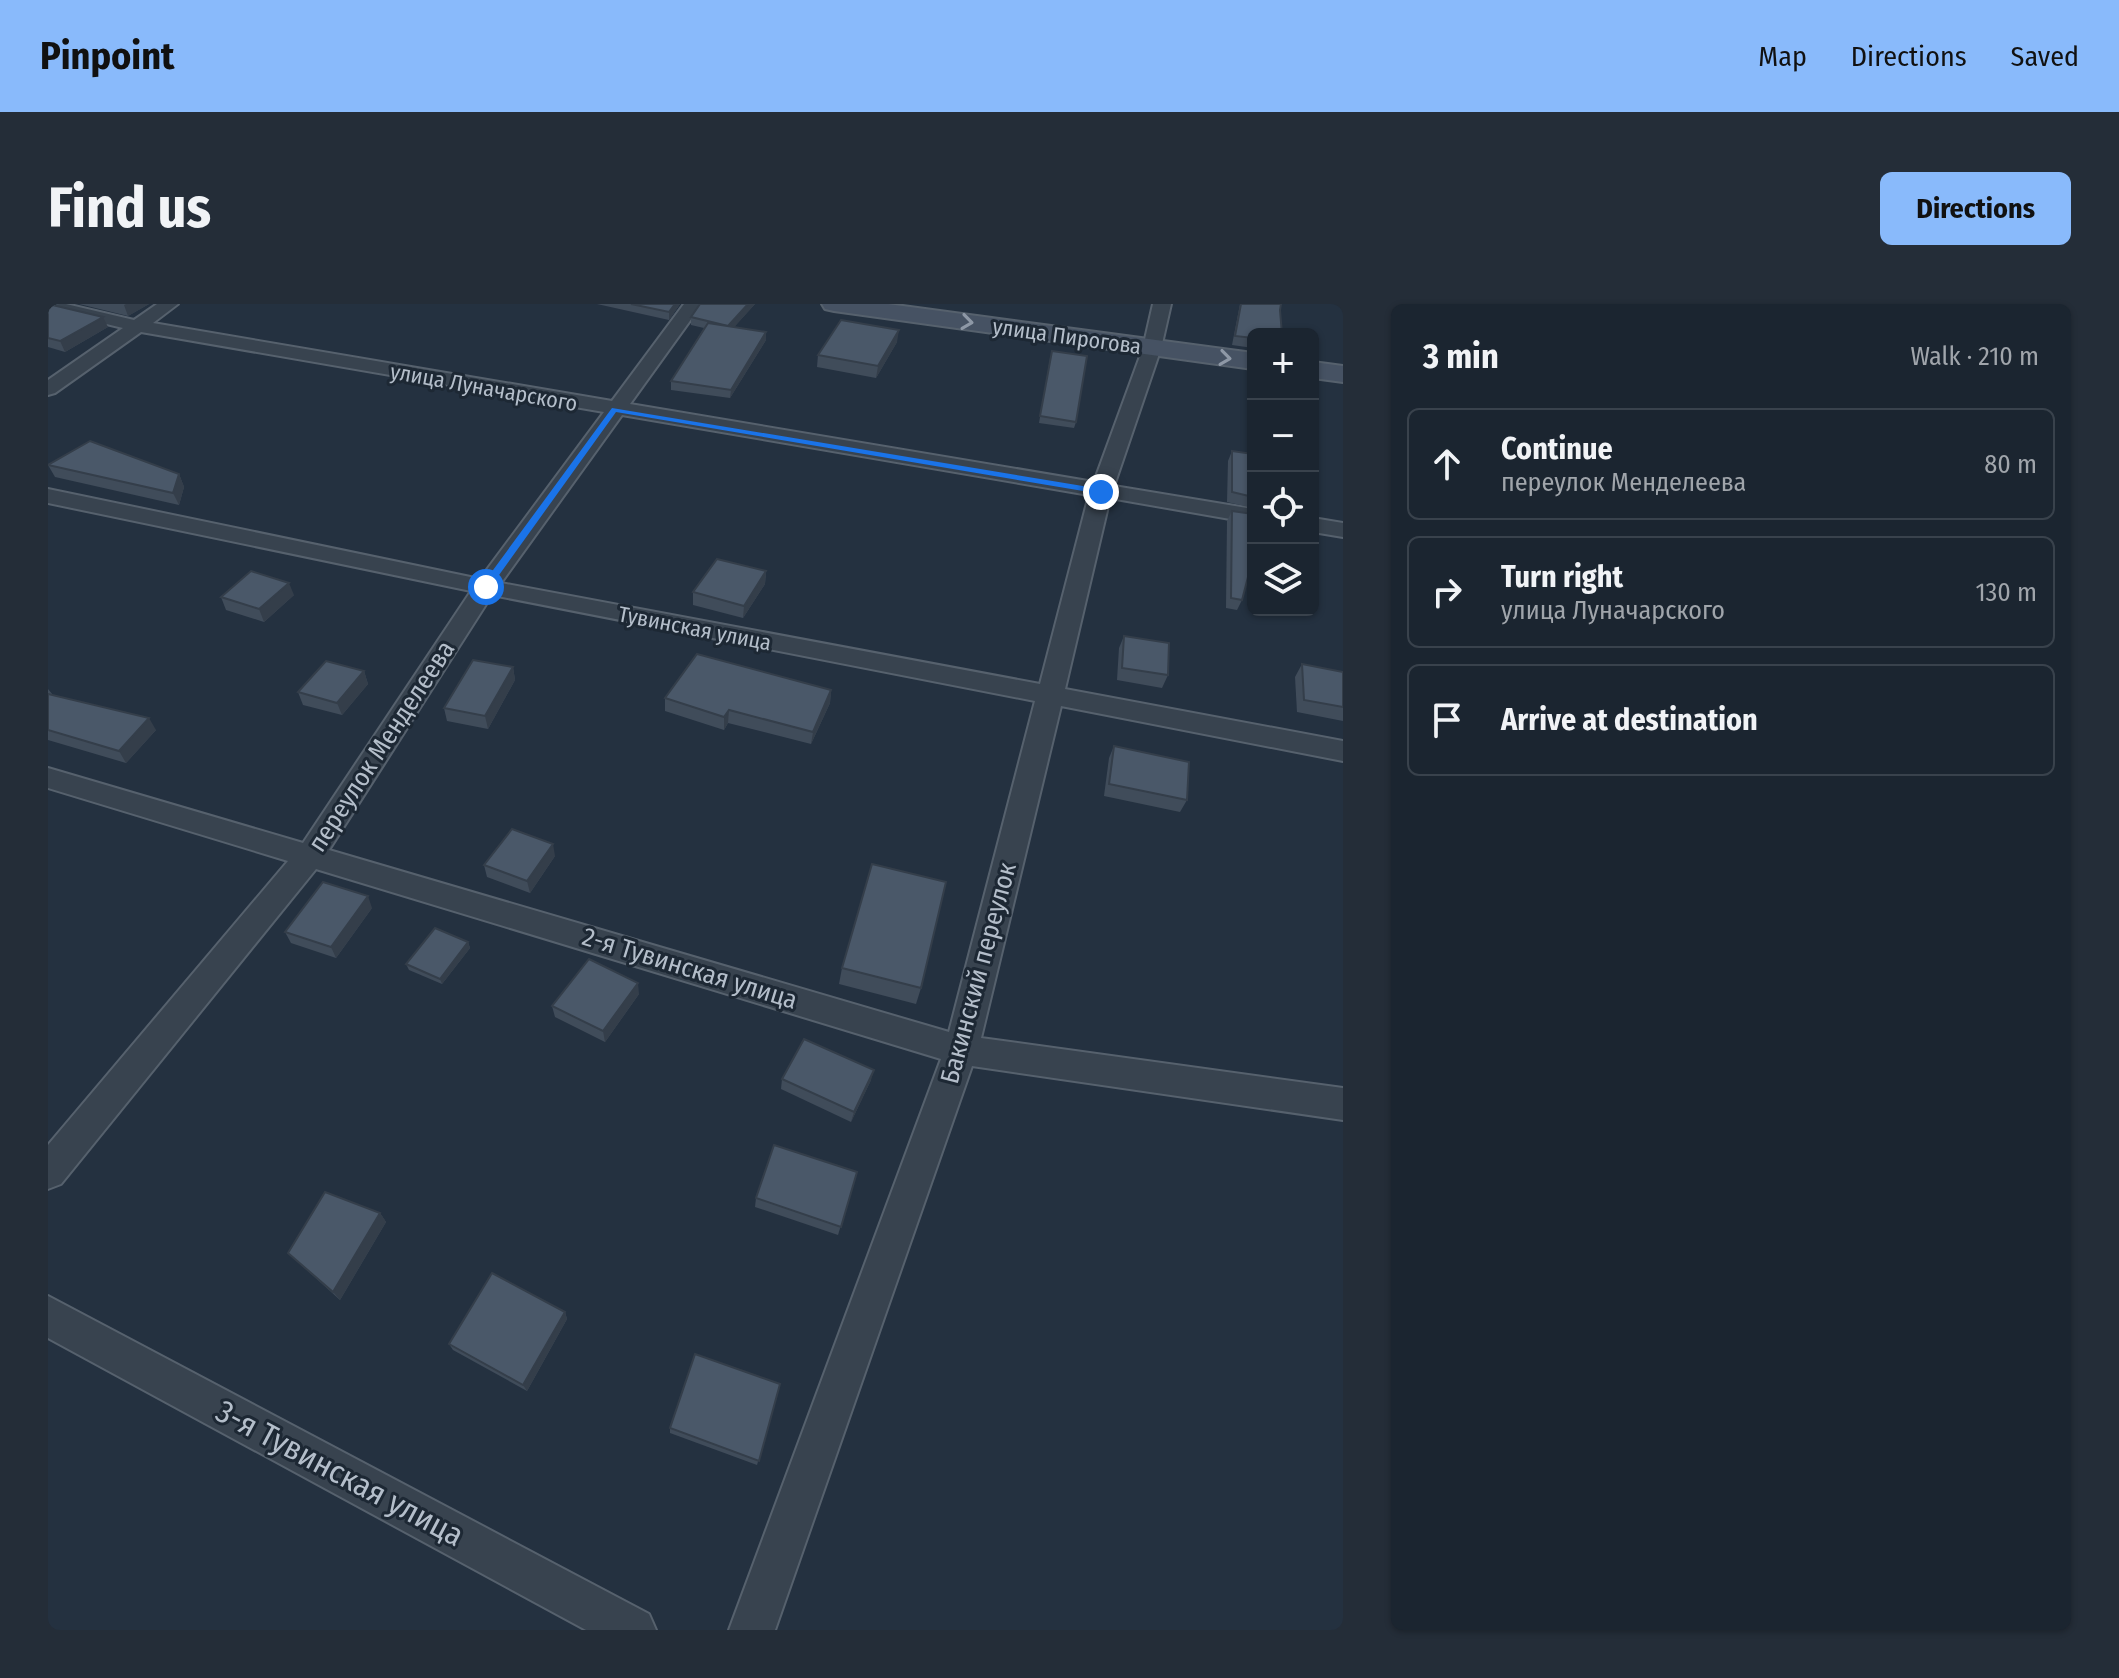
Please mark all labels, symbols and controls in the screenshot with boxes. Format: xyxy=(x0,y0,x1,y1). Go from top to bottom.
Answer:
text: Pinpoint xyxy=(40,33,174,79)
text: Map xyxy=(1758,40,1807,73)
text: Directions xyxy=(1851,40,1967,73)
text: Saved xyxy=(2011,40,2079,73)
button: Directions xyxy=(1880,172,2071,245)
text: Find us xyxy=(48,175,211,242)
one-way arrow xyxy=(960,313,974,330)
street label: улица Пирогова xyxy=(991,313,1143,360)
map controls xyxy=(1247,328,1319,616)
button: + xyxy=(1247,328,1319,400)
text: 3 min xyxy=(1423,336,1499,377)
text: Walk · 210 m xyxy=(1910,341,2039,372)
one-way arrow xyxy=(1219,349,1232,366)
street label: улица Луначарского xyxy=(388,358,580,417)
button: − xyxy=(1247,400,1319,472)
text: Continue xyxy=(1501,431,1613,467)
icon: ahead xyxy=(1425,442,1469,486)
text: 80 m xyxy=(1984,449,2037,480)
text: переулок Менделеева xyxy=(1501,467,1746,498)
button: locate xyxy=(1247,472,1319,544)
route end xyxy=(1083,474,1119,510)
button: layers xyxy=(1247,544,1319,616)
text: Turn right xyxy=(1501,559,1623,595)
route start xyxy=(468,569,504,605)
icon: right xyxy=(1425,570,1469,614)
text: 130 m xyxy=(1975,577,2037,608)
text: улица Луначарского xyxy=(1501,595,1725,626)
street label: Тувинская улица xyxy=(616,600,774,657)
street label: переулок Менделеева xyxy=(302,635,461,858)
icon: arrive xyxy=(1425,698,1469,742)
text: Arrive at destination xyxy=(1501,702,1758,738)
street label: Бакинский переулок xyxy=(934,859,1023,1087)
street label: 2-я Тувинская улица xyxy=(579,921,801,1016)
street label: 3-я Тувинская улица xyxy=(210,1392,470,1554)

